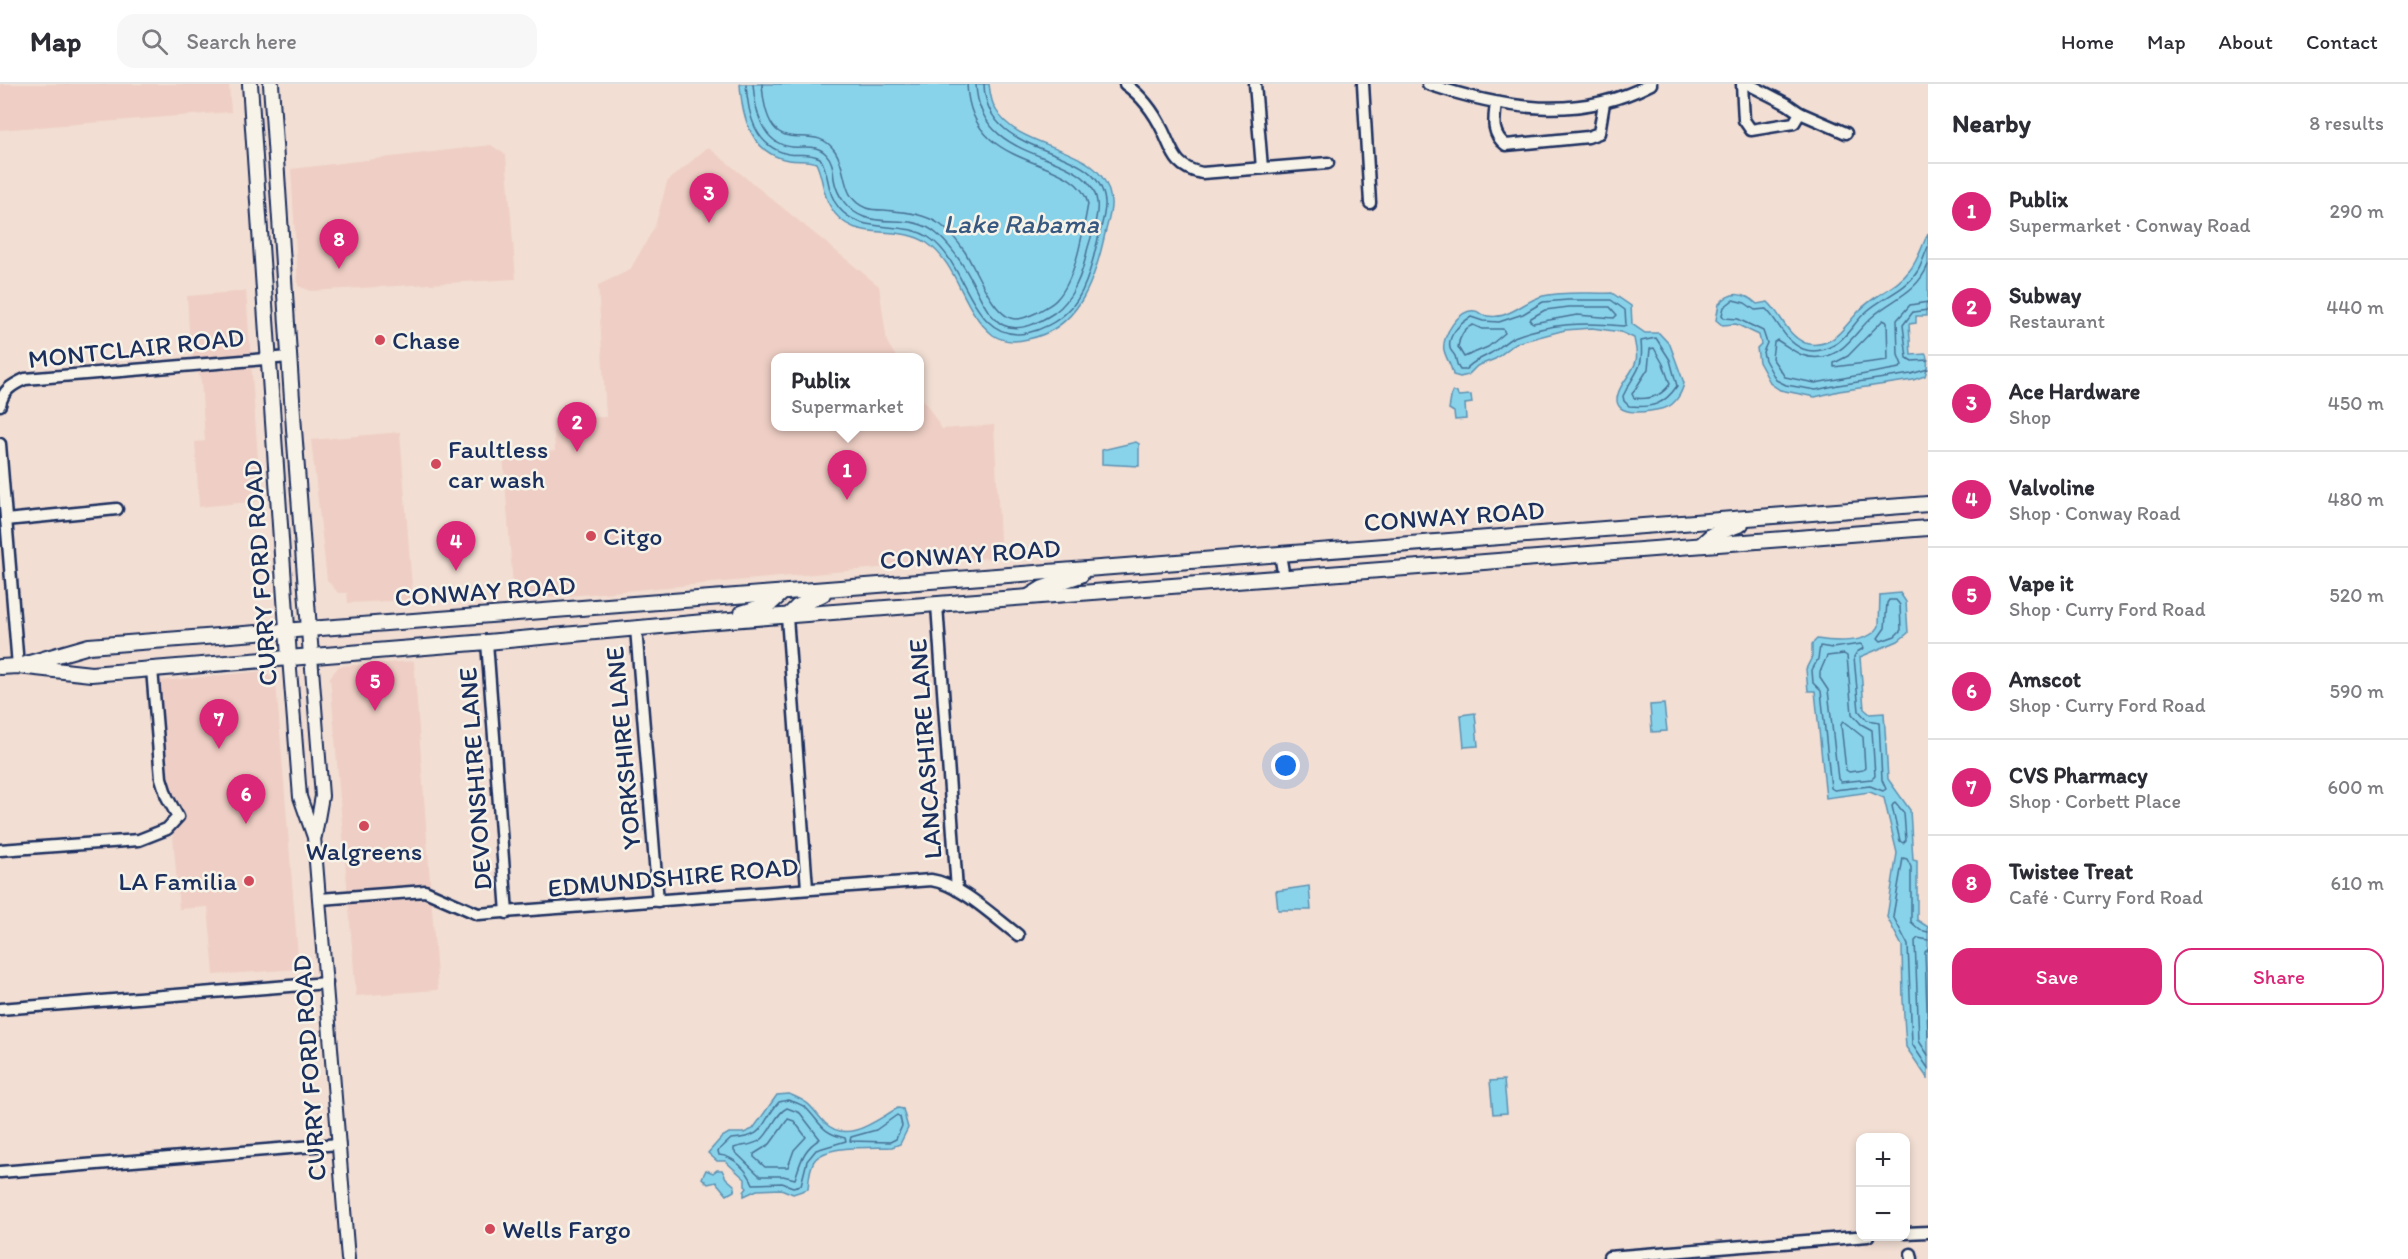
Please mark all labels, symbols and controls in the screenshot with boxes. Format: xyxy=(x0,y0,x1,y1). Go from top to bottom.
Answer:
search box xyxy=(117,14,537,68)
text: Map xyxy=(30,24,81,58)
icon: search xyxy=(138,25,171,58)
text: Search here xyxy=(186,28,297,55)
text: Home xyxy=(2061,29,2114,54)
text: Map xyxy=(2147,29,2186,54)
text: About xyxy=(2219,29,2273,54)
text: Contact xyxy=(2306,29,2378,54)
text: Nearby xyxy=(1952,107,2031,139)
text: 8 results xyxy=(2309,111,2384,135)
pin: 3 xyxy=(690,174,728,223)
text: Publix xyxy=(2009,186,2068,213)
text: 1 xyxy=(1967,199,1976,223)
text: 290 m xyxy=(2329,199,2384,223)
water label: Lake Rabama xyxy=(943,207,1099,240)
text: Supermarket · Conway Road xyxy=(2009,213,2251,237)
pin: 8 xyxy=(320,220,358,269)
text: Subway xyxy=(2009,282,2081,309)
text: 2 xyxy=(1966,295,1977,319)
text: 440 m xyxy=(2326,295,2384,319)
text: Restaurant xyxy=(2009,309,2105,333)
street label: MONTCLAIR ROAD xyxy=(26,321,246,375)
place label: Chase xyxy=(392,324,460,356)
marker: Chase xyxy=(373,333,387,347)
popup xyxy=(771,353,924,431)
text: Publix xyxy=(791,367,850,394)
text: Ace Hardware xyxy=(2009,378,2140,405)
text: 3 xyxy=(1966,391,1977,415)
text: 450 m xyxy=(2328,391,2384,415)
text: Supermarket xyxy=(791,394,904,418)
pin: 2 xyxy=(558,402,596,452)
text: Shop xyxy=(2009,405,2051,429)
place label: Faultless car wash xyxy=(448,433,548,495)
pin: 1 xyxy=(828,450,866,500)
marker: Faultless car wash xyxy=(429,457,443,471)
street label: CURRY FORD ROAD xyxy=(236,459,284,687)
text: Valvoline xyxy=(2009,474,2095,501)
text: 4 xyxy=(1965,487,1978,511)
text: 480 m xyxy=(2327,487,2384,511)
street label: CONWAY ROAD xyxy=(1362,494,1546,538)
text: Shop · Conway Road xyxy=(2009,501,2180,525)
place label: Citgo xyxy=(603,520,663,552)
pin: 4 xyxy=(436,522,476,571)
marker: Citgo xyxy=(584,529,598,543)
street label: CONWAY ROAD xyxy=(878,532,1062,576)
street label: CONWAY ROAD xyxy=(393,569,577,613)
text: Vape it xyxy=(2009,570,2073,597)
text: 5 xyxy=(1966,583,1977,607)
text: 520 m xyxy=(2329,583,2384,607)
text: Shop · Curry Ford Road xyxy=(2009,597,2206,621)
street label: LANCASHIRE LANE xyxy=(901,638,949,860)
street label: YORKSHIRE LANE xyxy=(598,645,648,851)
pin: 5 xyxy=(356,662,394,711)
street label: DEVONSHIRE LANE xyxy=(451,666,499,892)
text: Amscot xyxy=(2009,666,2081,693)
text: 6 xyxy=(1966,679,1977,703)
text: 590 m xyxy=(2329,679,2384,703)
text: Shop · Curry Ford Road xyxy=(2009,693,2206,717)
pin: 7 xyxy=(200,700,238,749)
your location xyxy=(1271,751,1300,780)
text: CVS Pharmacy xyxy=(2009,762,2148,789)
pin: 6 xyxy=(226,774,266,824)
text: 7 xyxy=(1967,775,1976,799)
text: 600 m xyxy=(2327,775,2384,799)
text: Shop · Corbett Place xyxy=(2009,789,2181,813)
marker: Walgreens xyxy=(357,819,371,833)
place label: Walgreens xyxy=(306,835,422,867)
street label: EDMUNDSHIRE ROAD xyxy=(546,850,800,904)
text: Twistee Treat xyxy=(2009,858,2133,885)
place label: LA Familia xyxy=(118,865,237,897)
text: 8 xyxy=(1966,871,1977,895)
text: 610 m xyxy=(2331,871,2384,895)
marker: LA Familia xyxy=(242,874,256,888)
text: Café · Curry Ford Road xyxy=(2009,885,2203,909)
button: Save xyxy=(1952,948,2162,1005)
button: Share xyxy=(2174,948,2384,1005)
street label: CURRY FORD ROAD xyxy=(285,954,333,1182)
map controls xyxy=(1856,1133,1910,1241)
button: + xyxy=(1856,1133,1910,1187)
button: − xyxy=(1856,1187,1910,1241)
place label: Wells Fargo xyxy=(502,1213,631,1245)
marker: Wells Fargo xyxy=(483,1222,497,1236)

